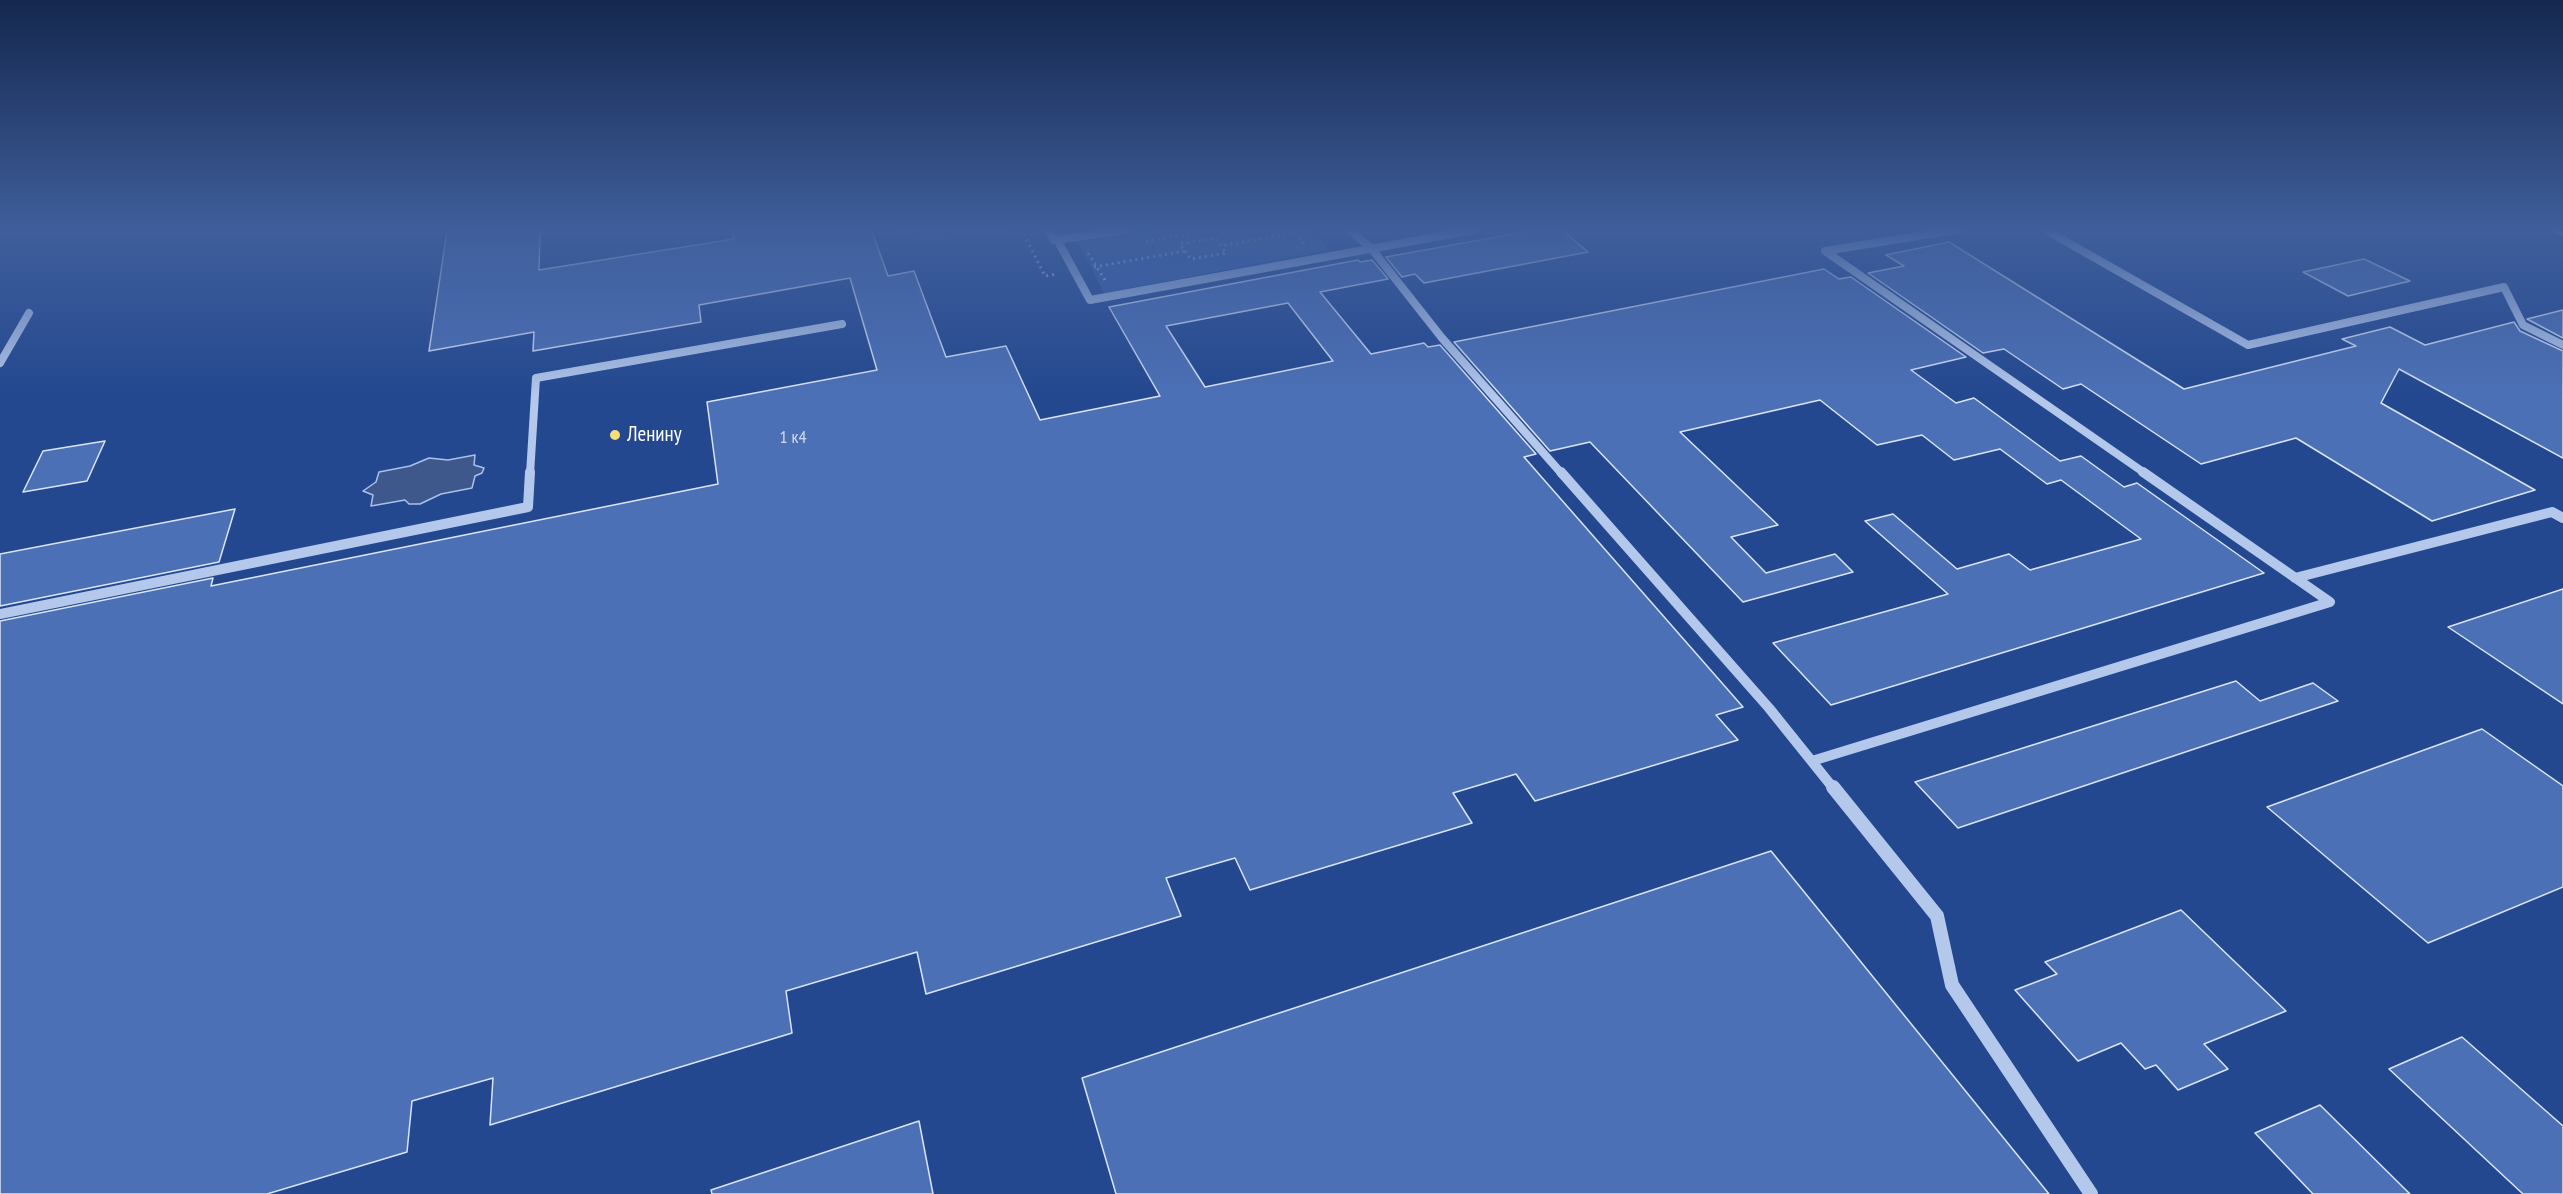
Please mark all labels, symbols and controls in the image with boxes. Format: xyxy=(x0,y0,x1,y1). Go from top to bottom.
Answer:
place label: Ленину xyxy=(627,422,682,448)
house number: 1 к4 xyxy=(780,427,806,449)
marker: Ленину xyxy=(608,428,622,442)

